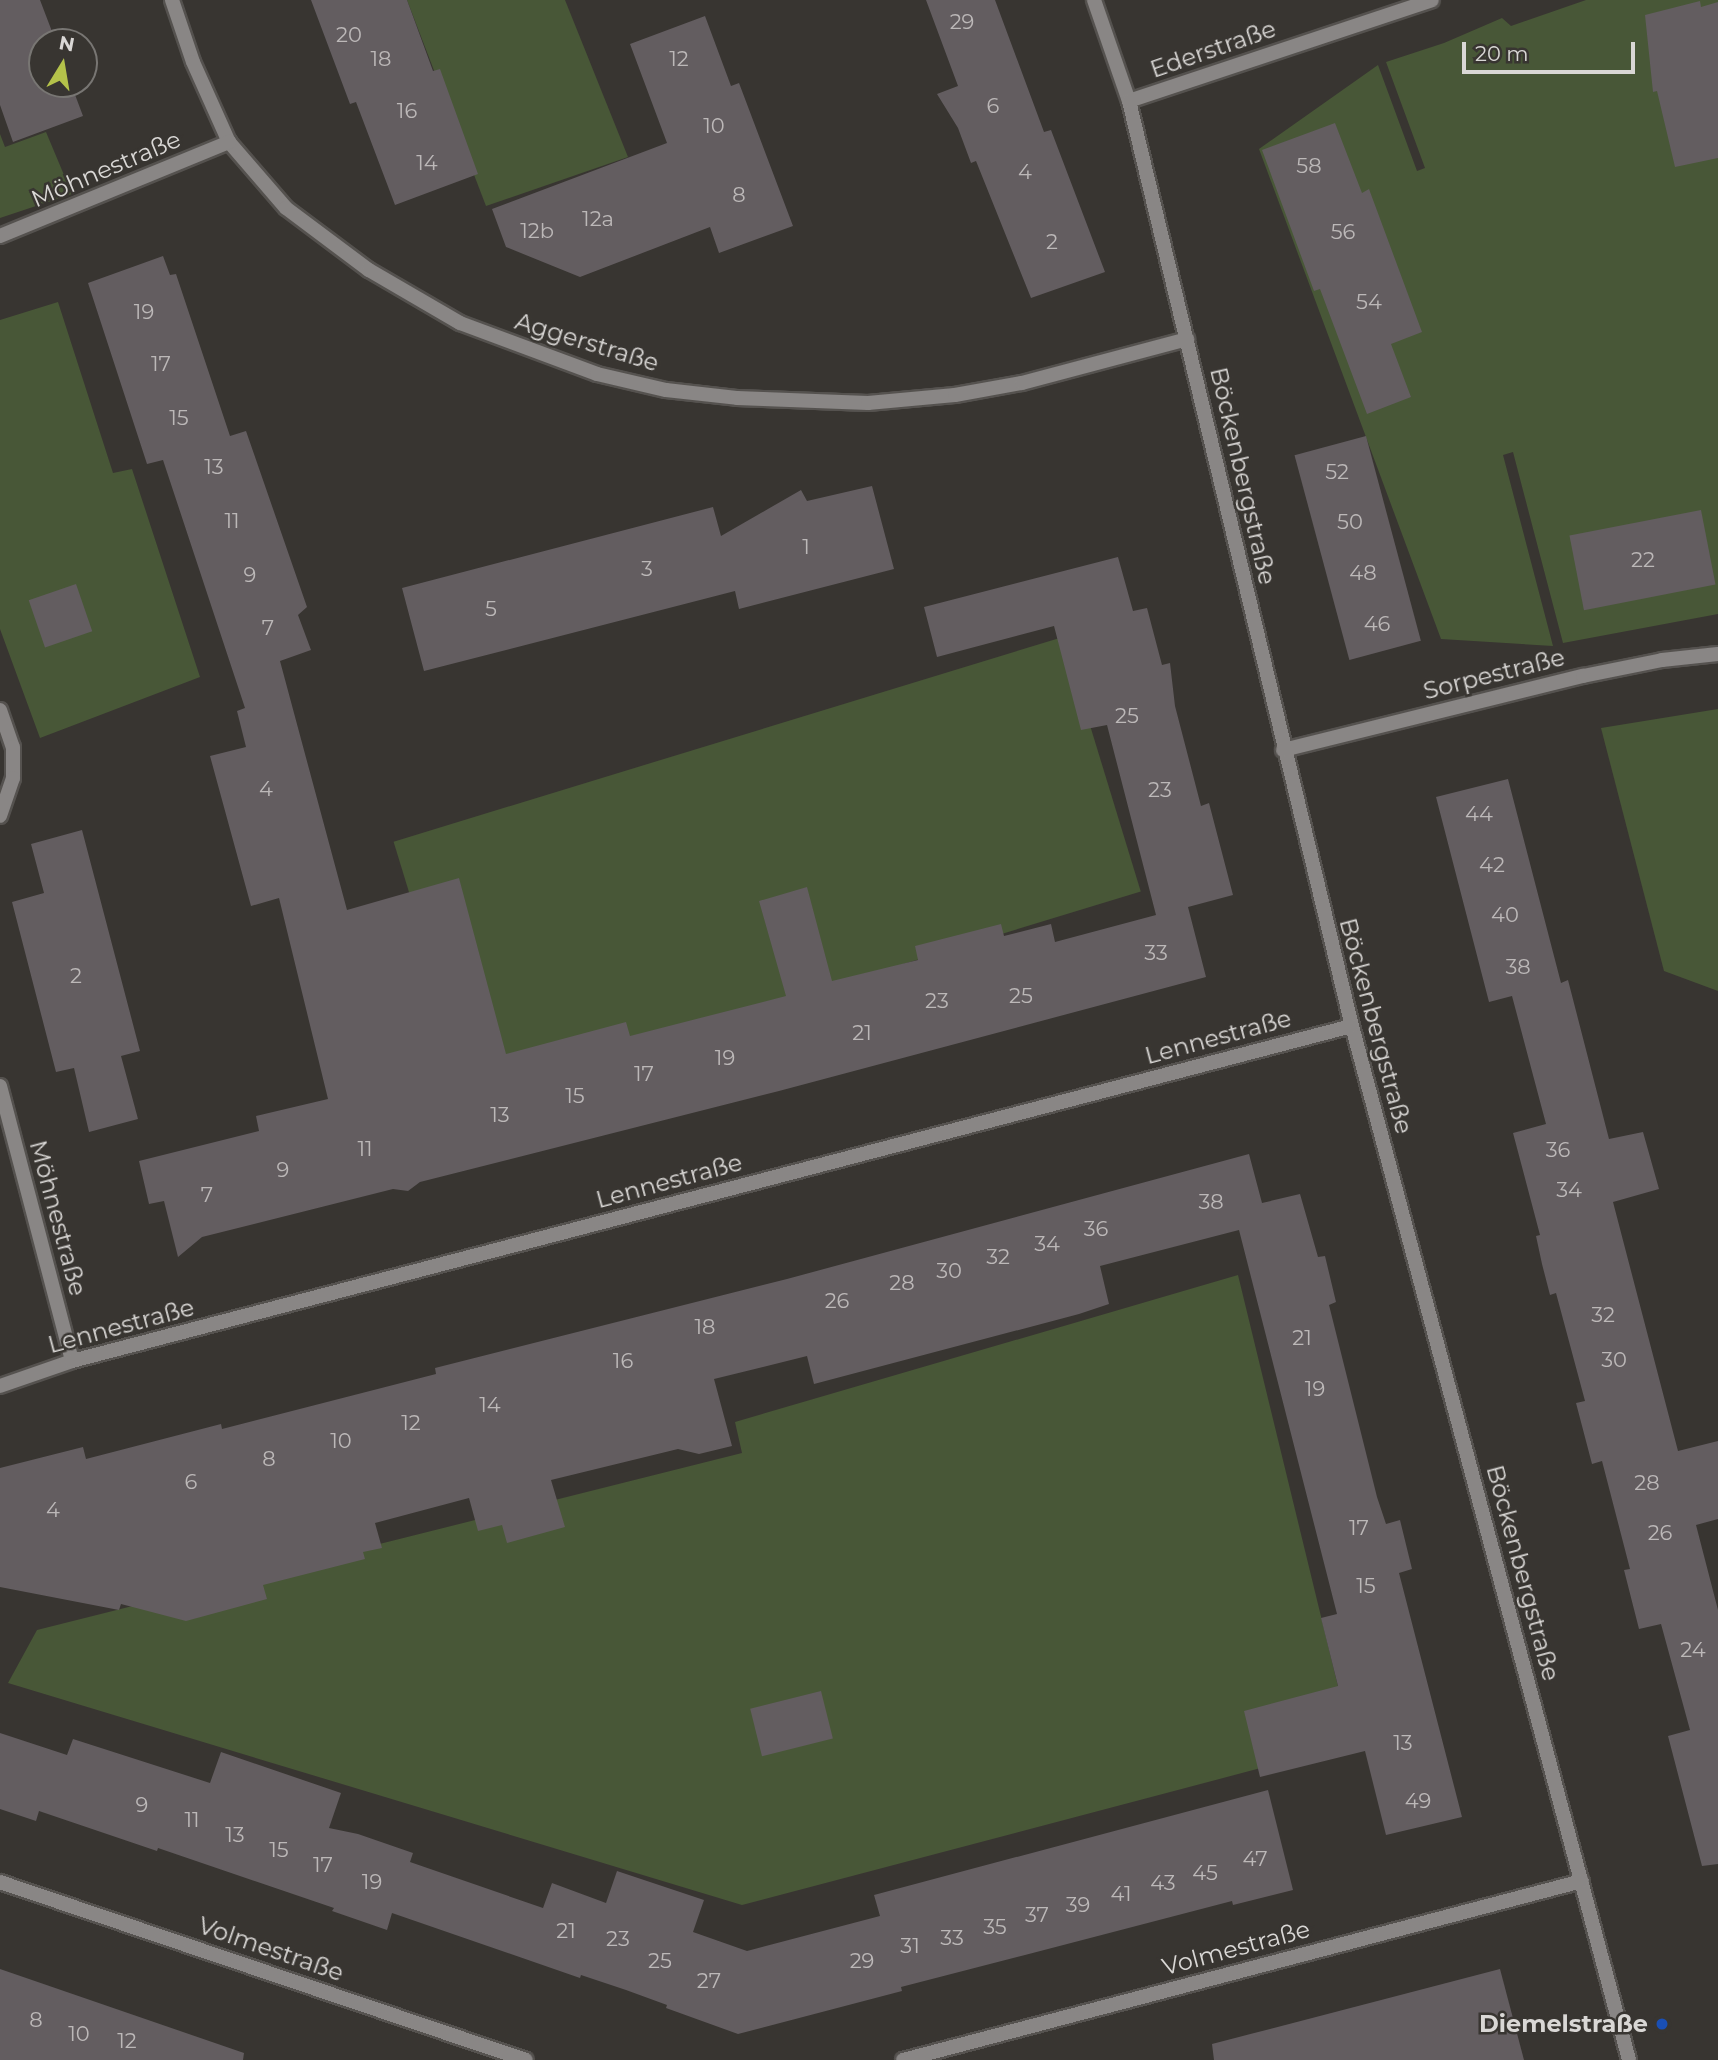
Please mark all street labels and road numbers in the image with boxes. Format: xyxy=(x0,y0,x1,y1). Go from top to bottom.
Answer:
street label: Ederstraße xyxy=(1146,14,1280,84)
street label: Möhnestraße xyxy=(27,125,185,213)
street label: Aggerstraße xyxy=(512,306,662,378)
street label: Böckenbergstraße xyxy=(1204,364,1282,588)
street label: Sorpestraße xyxy=(1420,643,1568,705)
street label: Böckenbergstraße xyxy=(1333,915,1419,1137)
street label: Lennestraße xyxy=(1142,1004,1294,1070)
street label: Möhnestraße xyxy=(23,1137,93,1299)
street label: Lennestraße xyxy=(593,1148,745,1214)
street label: Lennestraße xyxy=(45,1293,197,1359)
street label: Böckenbergstraße xyxy=(1480,1462,1566,1684)
street label: Volmestraße xyxy=(195,1911,347,1987)
street label: Volmestraße xyxy=(1159,1914,1313,1982)

